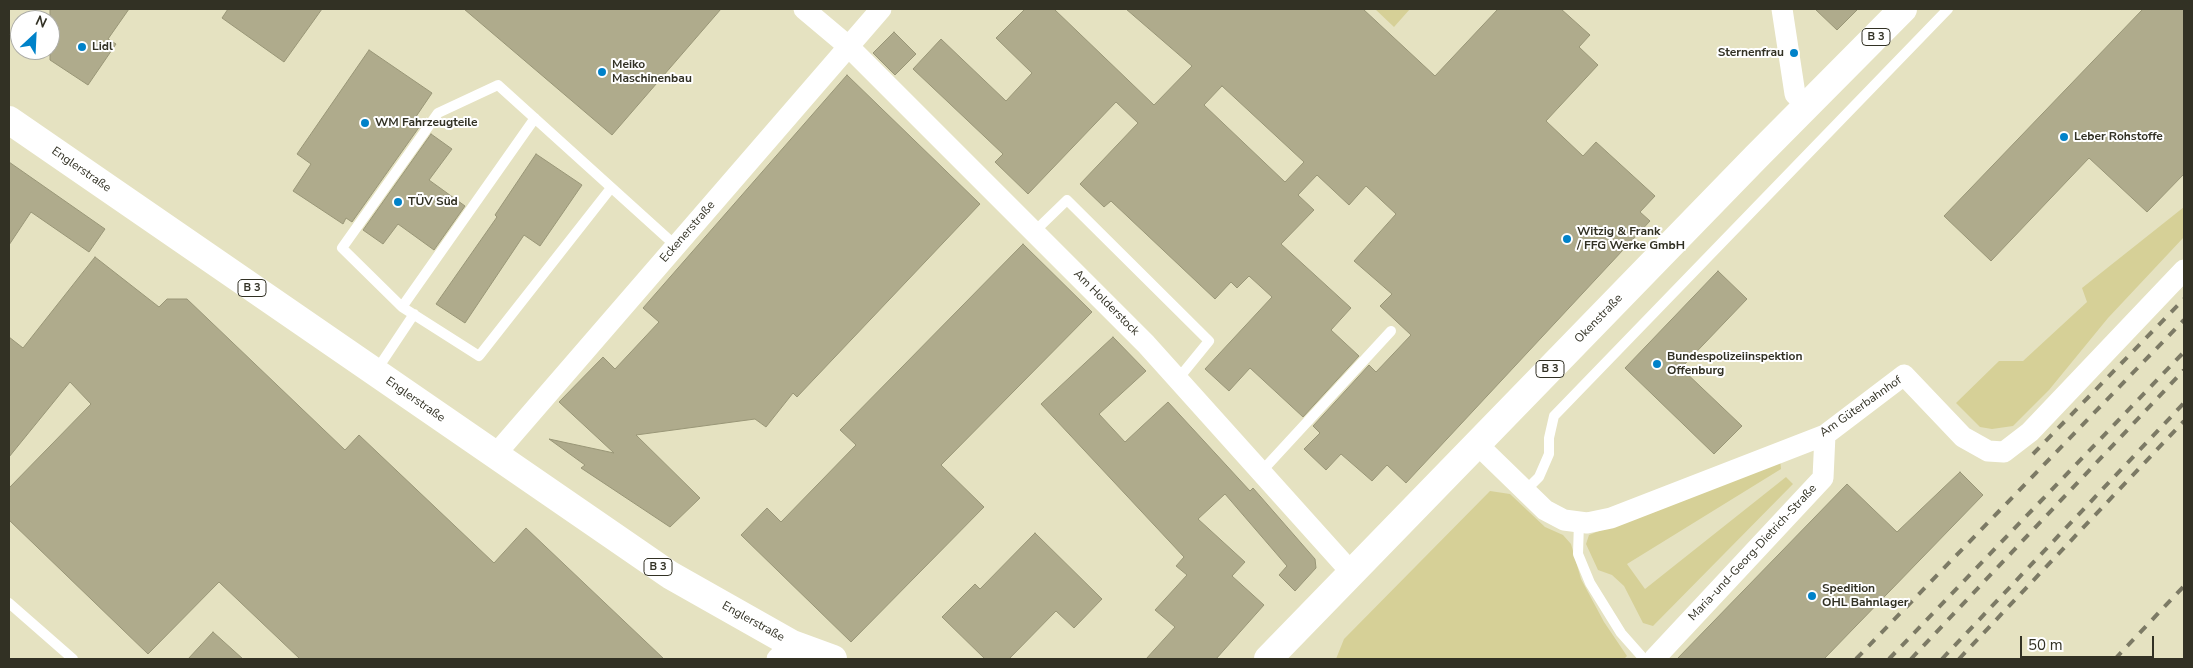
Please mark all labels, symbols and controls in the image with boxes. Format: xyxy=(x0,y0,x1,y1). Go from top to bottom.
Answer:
north arrow xyxy=(10,10,60,60)
text: N xyxy=(32,11,50,33)
road number: B 3 xyxy=(1862,28,1890,46)
place label: Lidl xyxy=(92,40,113,54)
marker: Lidl xyxy=(76,41,88,53)
place label: Sternenfrau xyxy=(1718,46,1784,60)
marker: Sternenfrau xyxy=(1788,47,1800,59)
place label: Meiko Maschinenbau xyxy=(612,58,692,86)
marker: Meiko Maschinenbau xyxy=(596,66,608,78)
place label: WM Fahrzeugteile xyxy=(375,116,478,130)
marker: WM Fahrzeugteile xyxy=(359,117,371,129)
place label: Leber Rohstoffe xyxy=(2074,130,2163,144)
marker: Leber Rohstoffe xyxy=(2058,131,2070,143)
street label: Englerstraße xyxy=(49,144,113,196)
place label: TÜV Süd xyxy=(408,195,458,209)
marker: TÜV Süd xyxy=(392,196,404,208)
street label: Eckenerstraße xyxy=(657,198,719,266)
place label: Witzig & Frank / FFG Werke GmbH xyxy=(1577,225,1685,253)
marker: Witzig & Frank / FFG Werke GmbH xyxy=(1561,233,1573,245)
street label: Am Holderstock xyxy=(1070,267,1142,339)
road number: B 3 xyxy=(238,280,266,296)
street label: Okenstraße xyxy=(1572,292,1626,346)
place label: Bundespolizeiinspektion Offenburg xyxy=(1667,350,1802,378)
marker: Bundespolizeiinspektion Offenburg xyxy=(1651,358,1663,370)
road number: B 3 xyxy=(1536,360,1564,378)
street label: Am Güterbahnhof xyxy=(1817,373,1905,441)
street label: Englerstraße xyxy=(383,374,447,426)
street label: Maria-und-Georg-Dietrich-Straße xyxy=(1686,482,1820,624)
road number: B 3 xyxy=(644,558,672,576)
place label: Spedition OHL Bahnlager xyxy=(1822,582,1908,610)
marker: Spedition OHL Bahnlager xyxy=(1806,590,1818,602)
street label: Englerstraße xyxy=(719,599,787,645)
scale bar xyxy=(2023,626,2157,658)
text: 50 m xyxy=(2028,635,2063,655)

